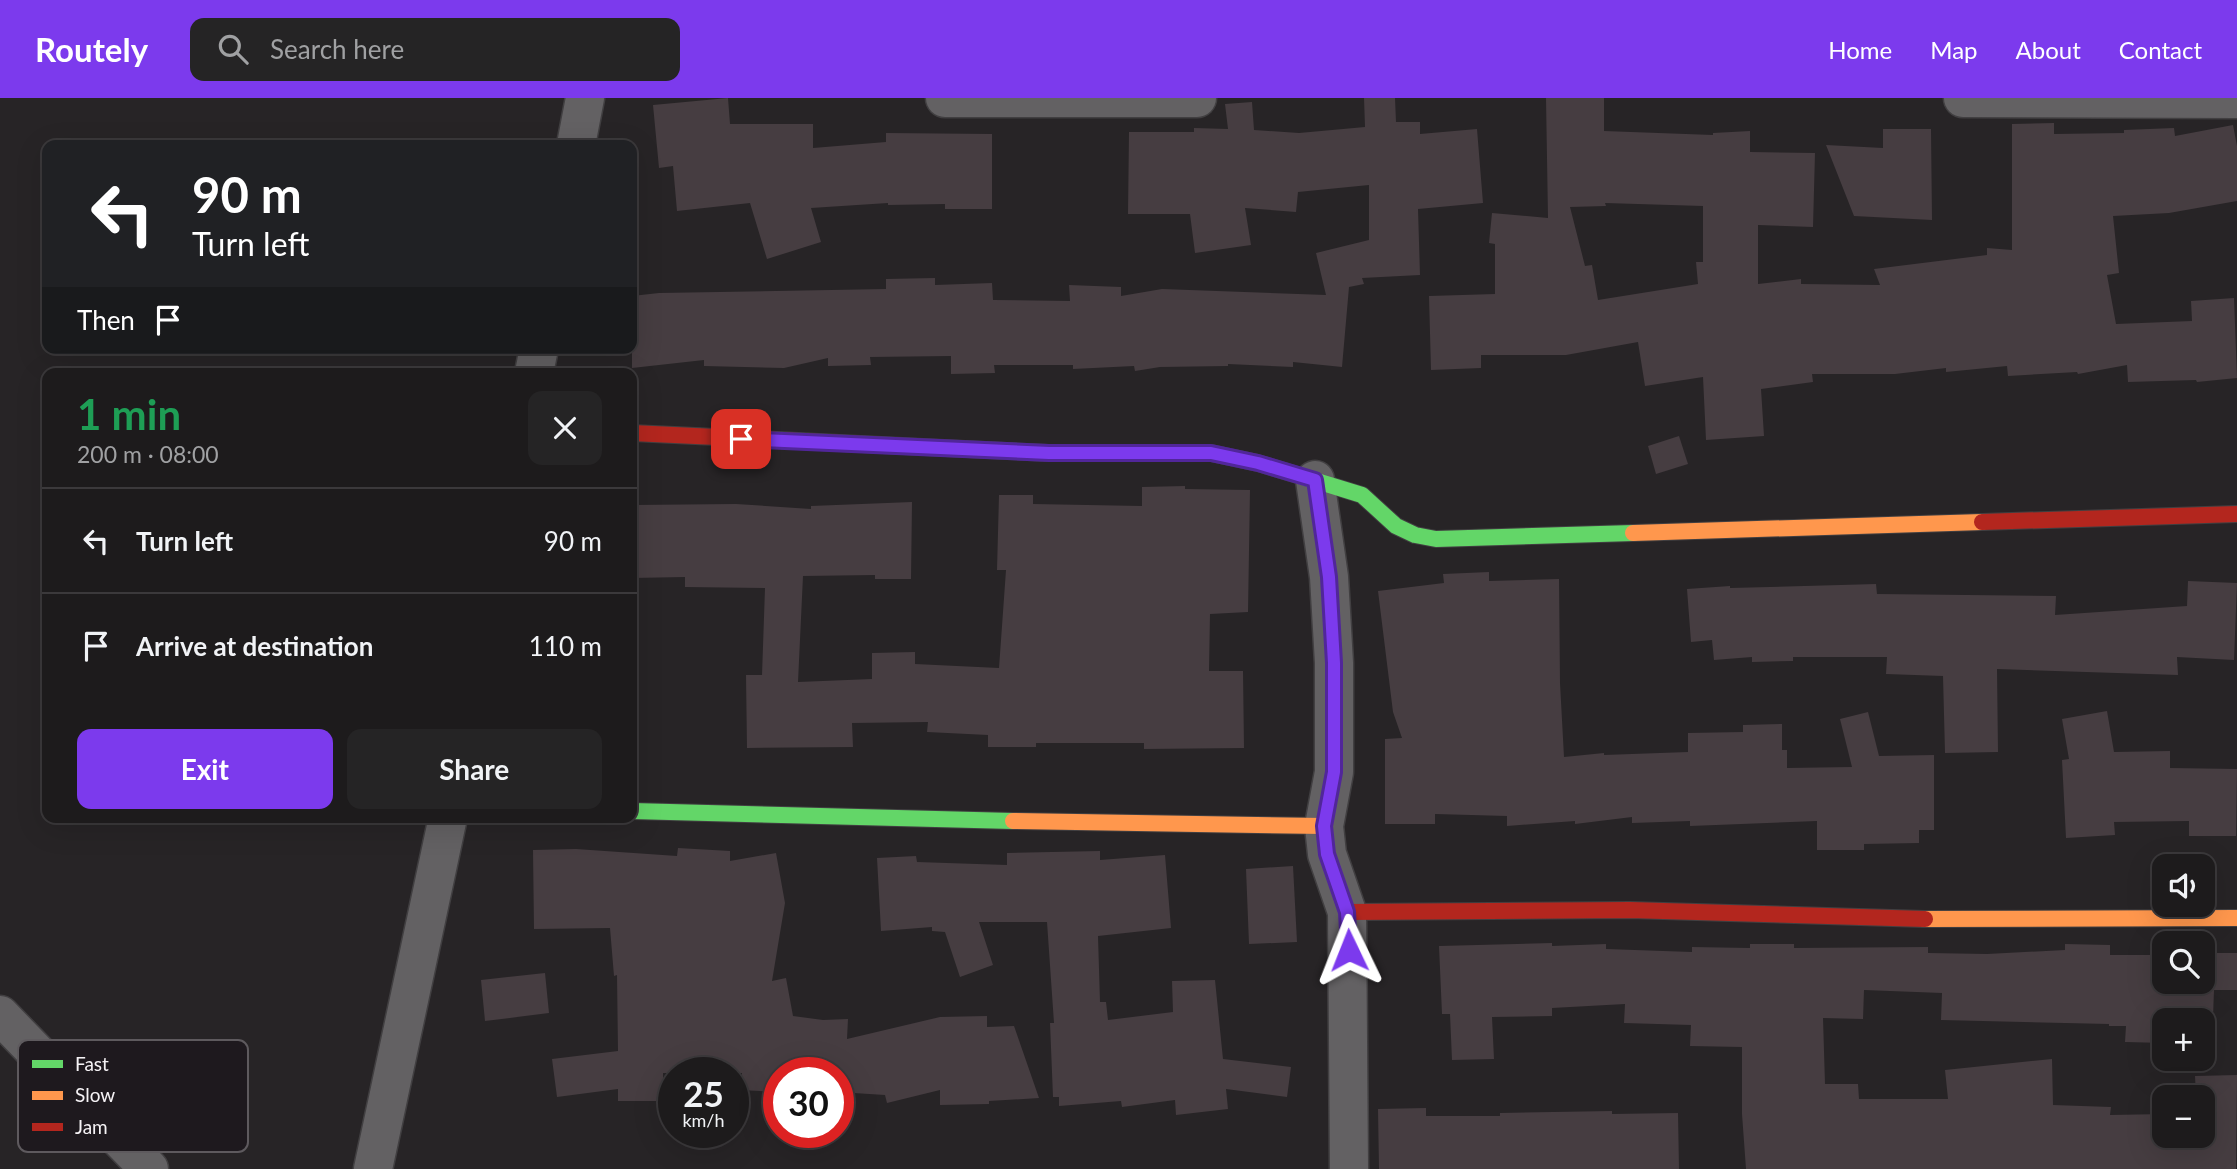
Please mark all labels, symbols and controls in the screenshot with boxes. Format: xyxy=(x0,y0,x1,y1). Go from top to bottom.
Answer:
search box xyxy=(190,18,680,81)
text: Routely xyxy=(35,29,148,69)
icon: search xyxy=(214,30,252,68)
text: Search here xyxy=(270,33,404,65)
text: Home xyxy=(1828,35,1892,64)
text: Map xyxy=(1930,35,1978,64)
text: About xyxy=(2016,35,2081,64)
text: Contact xyxy=(2119,35,2202,64)
text: 90 m xyxy=(192,165,302,223)
icon: left xyxy=(77,168,168,259)
text: Turn left xyxy=(192,224,309,263)
icon: arrive xyxy=(149,301,187,339)
text: Then xyxy=(77,304,135,336)
text: 1 min xyxy=(77,389,181,439)
button: close xyxy=(528,391,602,465)
pin xyxy=(711,409,771,469)
icon: arrive xyxy=(722,420,760,458)
text: 200 m · 08:00 xyxy=(77,440,219,468)
icon: left xyxy=(77,522,115,560)
text: Turn left xyxy=(136,525,233,557)
text: 90 m xyxy=(544,525,602,557)
icon: arrive xyxy=(77,627,115,665)
text: Arrive at destination xyxy=(136,630,373,662)
text: 110 m xyxy=(529,630,602,662)
button: Exit xyxy=(77,729,333,809)
button: Share xyxy=(347,729,602,809)
map controls xyxy=(2152,854,2215,1148)
button: sound xyxy=(2152,854,2215,917)
position arrow xyxy=(1312,913,1386,987)
button: search xyxy=(2152,931,2215,994)
button: + xyxy=(2152,1008,2215,1071)
legend xyxy=(18,1040,248,1152)
text: Fast xyxy=(75,1052,109,1075)
speed limit sign: 30 xyxy=(763,1057,854,1148)
text: 25 xyxy=(683,1072,724,1114)
text: Slow xyxy=(75,1083,115,1106)
button: − xyxy=(2152,1085,2215,1148)
text: km/h xyxy=(682,1109,725,1131)
text: Jam xyxy=(75,1115,108,1138)

